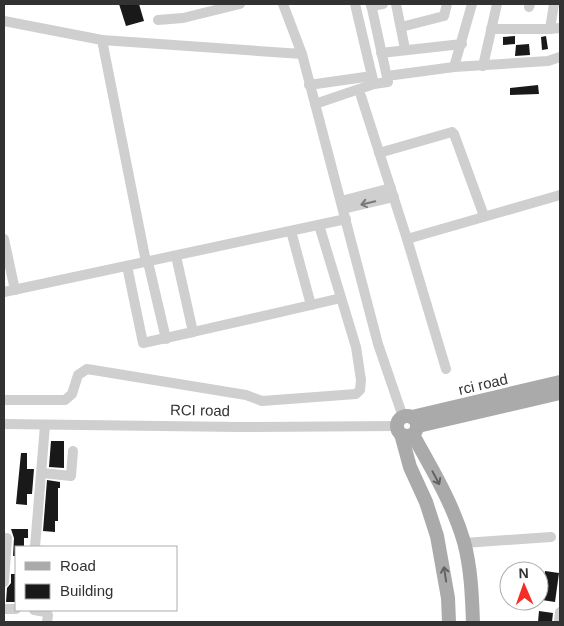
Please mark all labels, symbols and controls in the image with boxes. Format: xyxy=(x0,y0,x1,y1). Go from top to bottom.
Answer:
one-way arrow xyxy=(361,199,377,208)
street label: rci road xyxy=(457,370,509,398)
street label: RCI road xyxy=(170,401,230,419)
one-way arrow xyxy=(431,470,441,485)
legend xyxy=(15,546,178,611)
text: Road xyxy=(60,557,96,574)
north arrow xyxy=(499,561,549,611)
text: N xyxy=(518,565,529,581)
one-way arrow xyxy=(439,566,449,582)
text: Building xyxy=(60,582,113,599)

